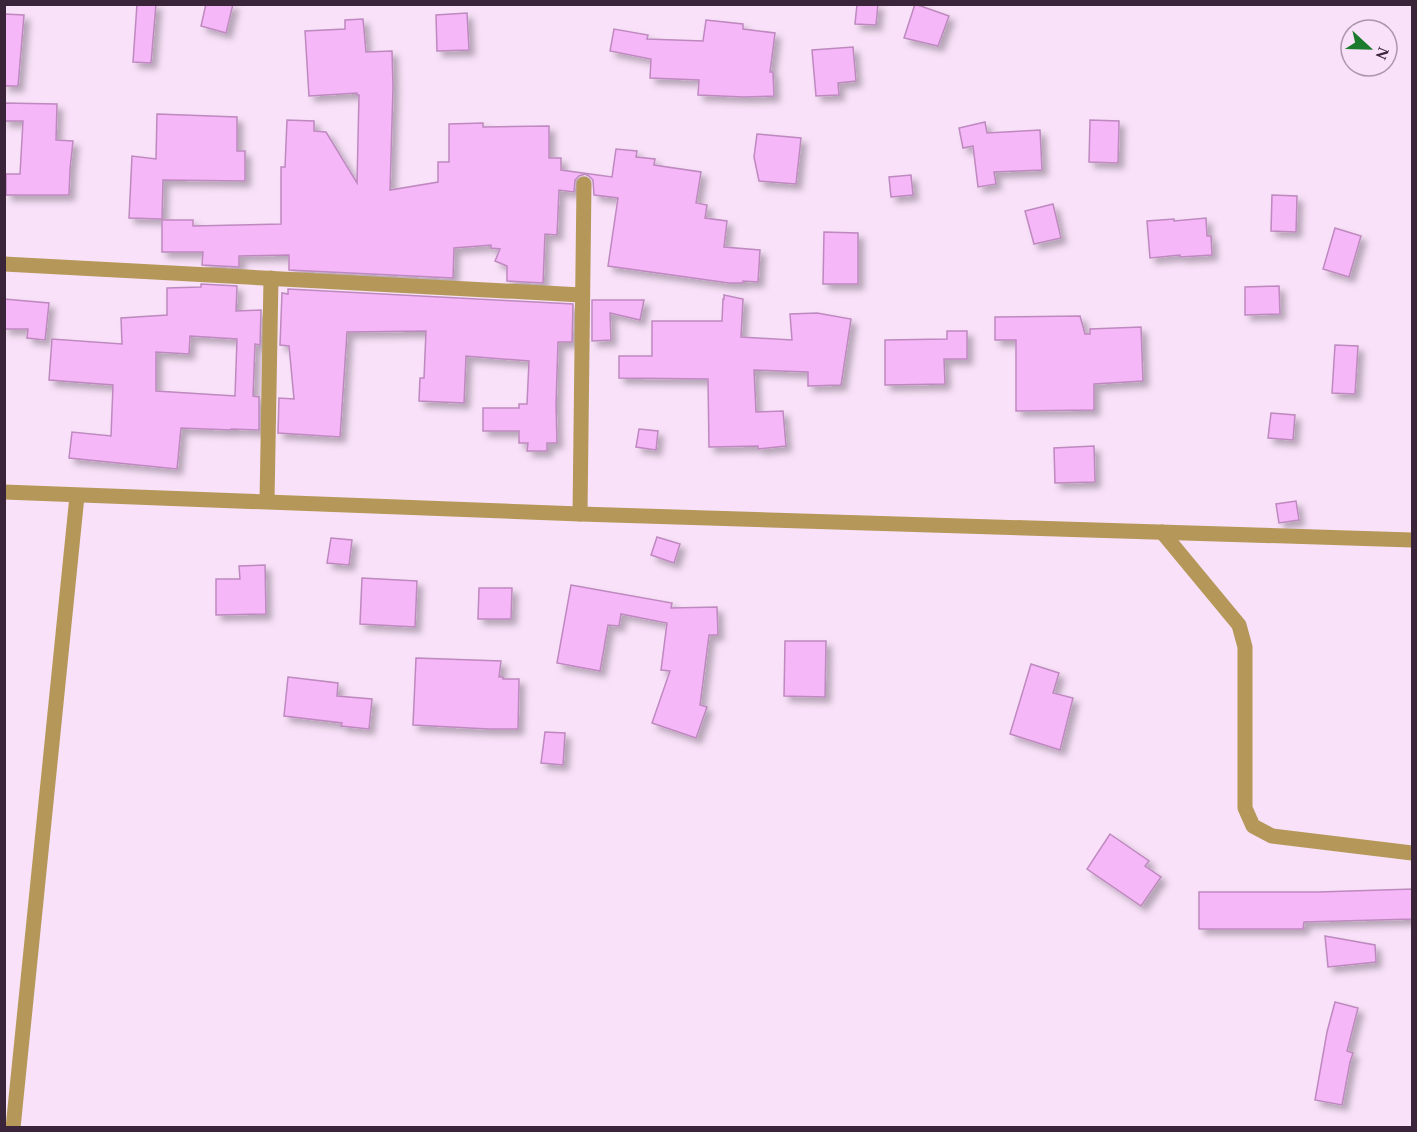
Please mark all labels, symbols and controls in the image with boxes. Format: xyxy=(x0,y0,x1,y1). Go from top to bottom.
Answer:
north arrow xyxy=(1339,18,1399,78)
text: N xyxy=(1372,45,1392,62)

